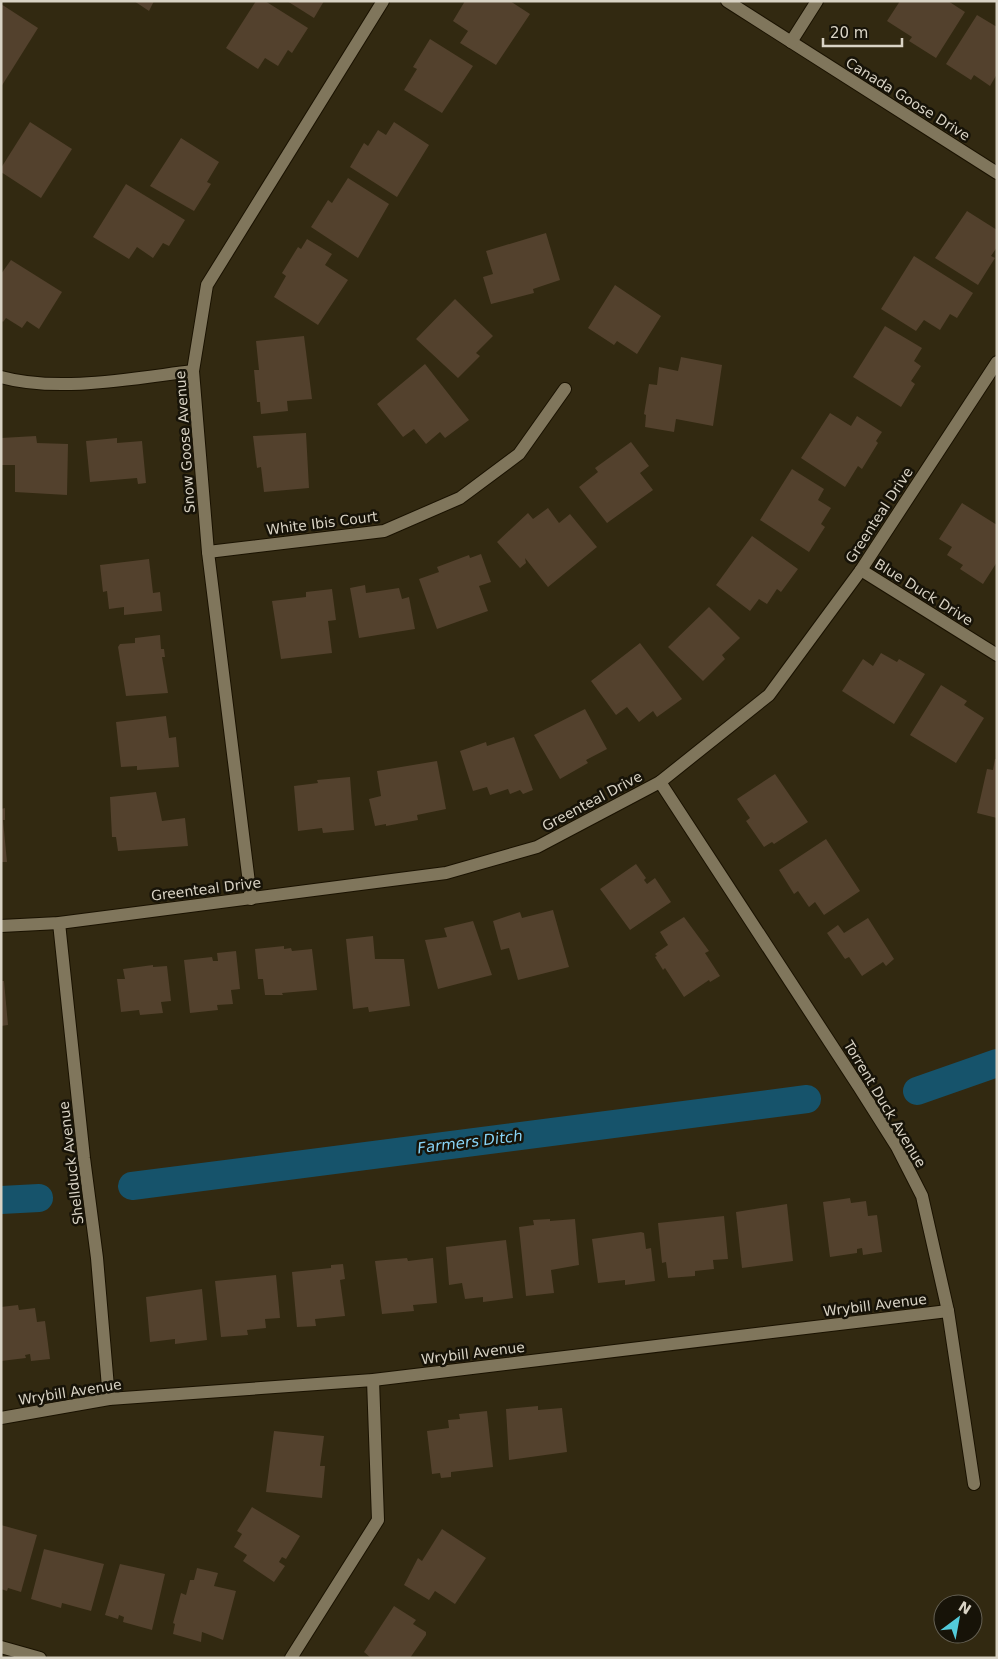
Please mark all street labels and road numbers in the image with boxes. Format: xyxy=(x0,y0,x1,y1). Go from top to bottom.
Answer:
street label: Canada Goose Drive xyxy=(843,54,973,144)
street label: Snow Goose Avenue xyxy=(172,370,198,514)
street label: Greenteal Drive xyxy=(842,464,916,566)
street label: White Ibis Court xyxy=(265,508,379,538)
street label: Blue Duck Drive xyxy=(872,555,976,629)
street label: Greenteal Drive xyxy=(539,768,645,834)
street label: Greenteal Drive xyxy=(150,874,262,904)
street label: Torrent Duck Avenue xyxy=(840,1037,929,1170)
street label: Shellduck Avenue xyxy=(55,1100,87,1226)
street label: Wrybill Avenue xyxy=(822,1291,928,1319)
street label: Wrybill Avenue xyxy=(420,1339,526,1367)
street label: Wrybill Avenue xyxy=(17,1376,123,1408)

